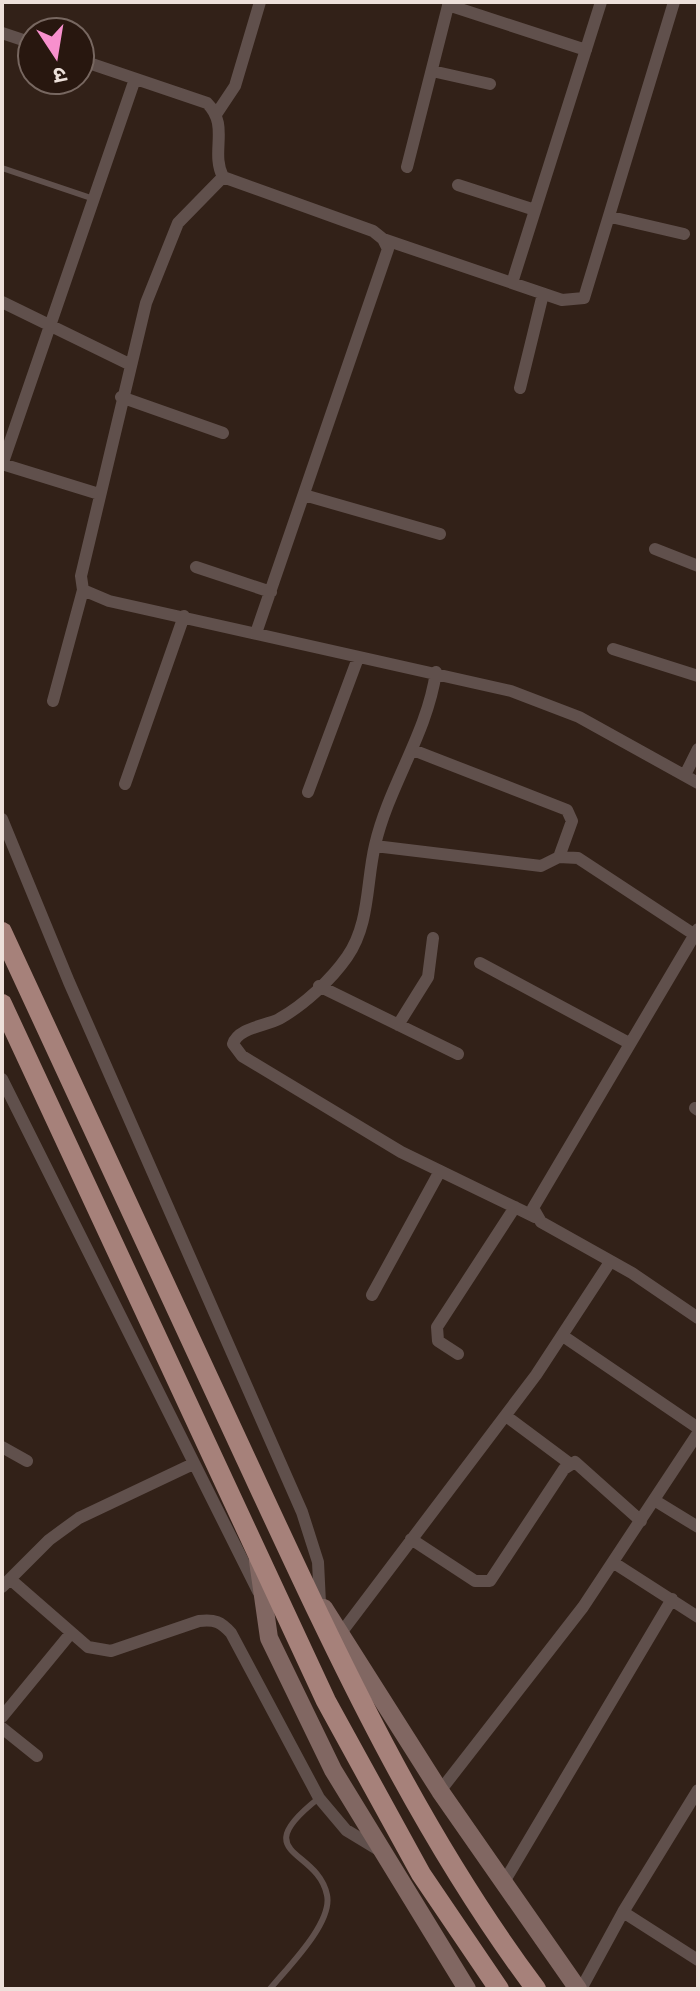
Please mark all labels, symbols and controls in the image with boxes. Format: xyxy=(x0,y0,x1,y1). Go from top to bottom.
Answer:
north arrow xyxy=(16,16,96,96)
text: उ xyxy=(50,61,69,91)

